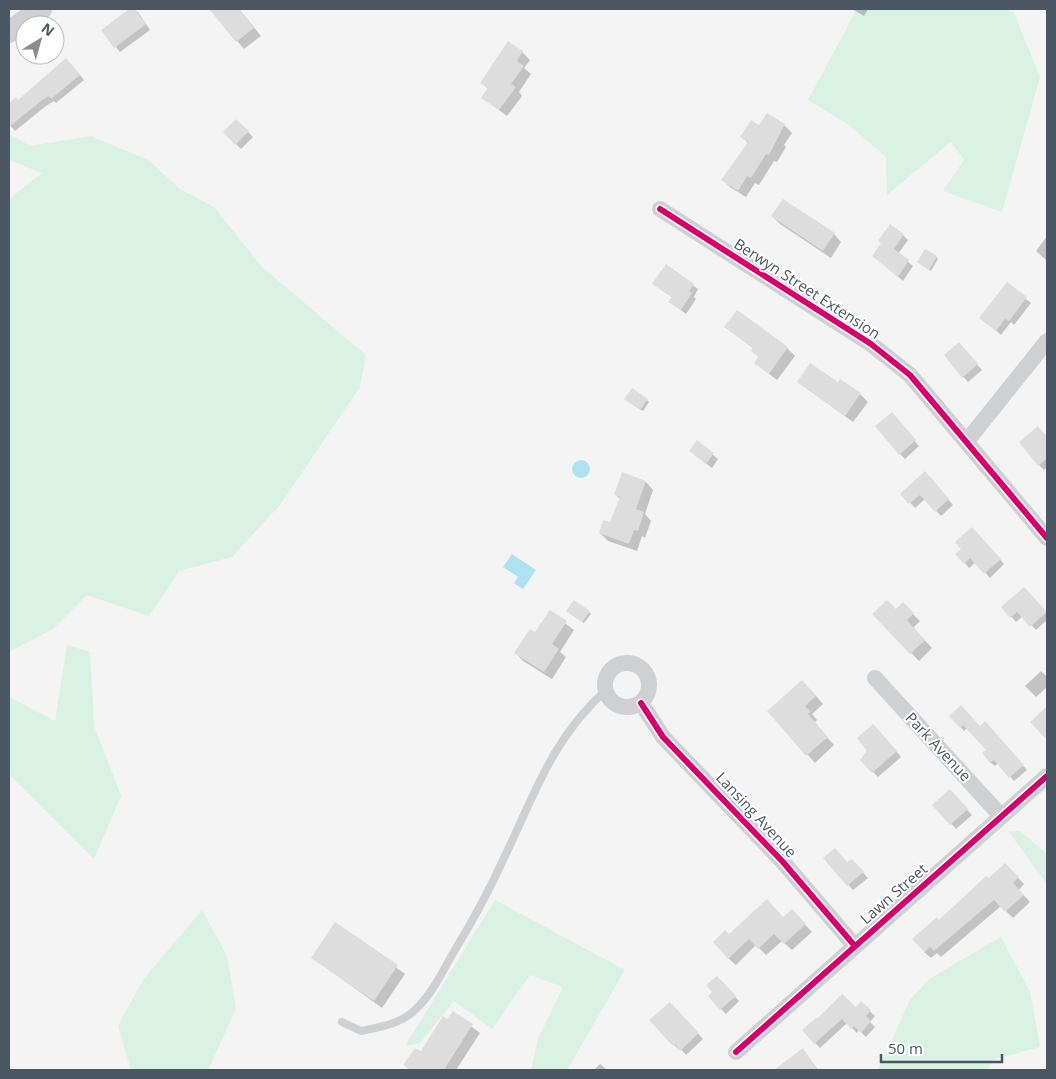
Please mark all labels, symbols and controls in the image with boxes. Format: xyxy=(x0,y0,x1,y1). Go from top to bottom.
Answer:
north arrow xyxy=(15,15,65,65)
text: N xyxy=(38,18,58,40)
street label: Berwyn Street Extension xyxy=(731,233,885,343)
street label: Park Avenue xyxy=(902,708,976,785)
street label: Lansing Avenue xyxy=(712,767,801,861)
street label: Lawn Street xyxy=(856,859,931,928)
scale bar xyxy=(881,1032,1002,1064)
text: 50 m xyxy=(888,1038,923,1058)

